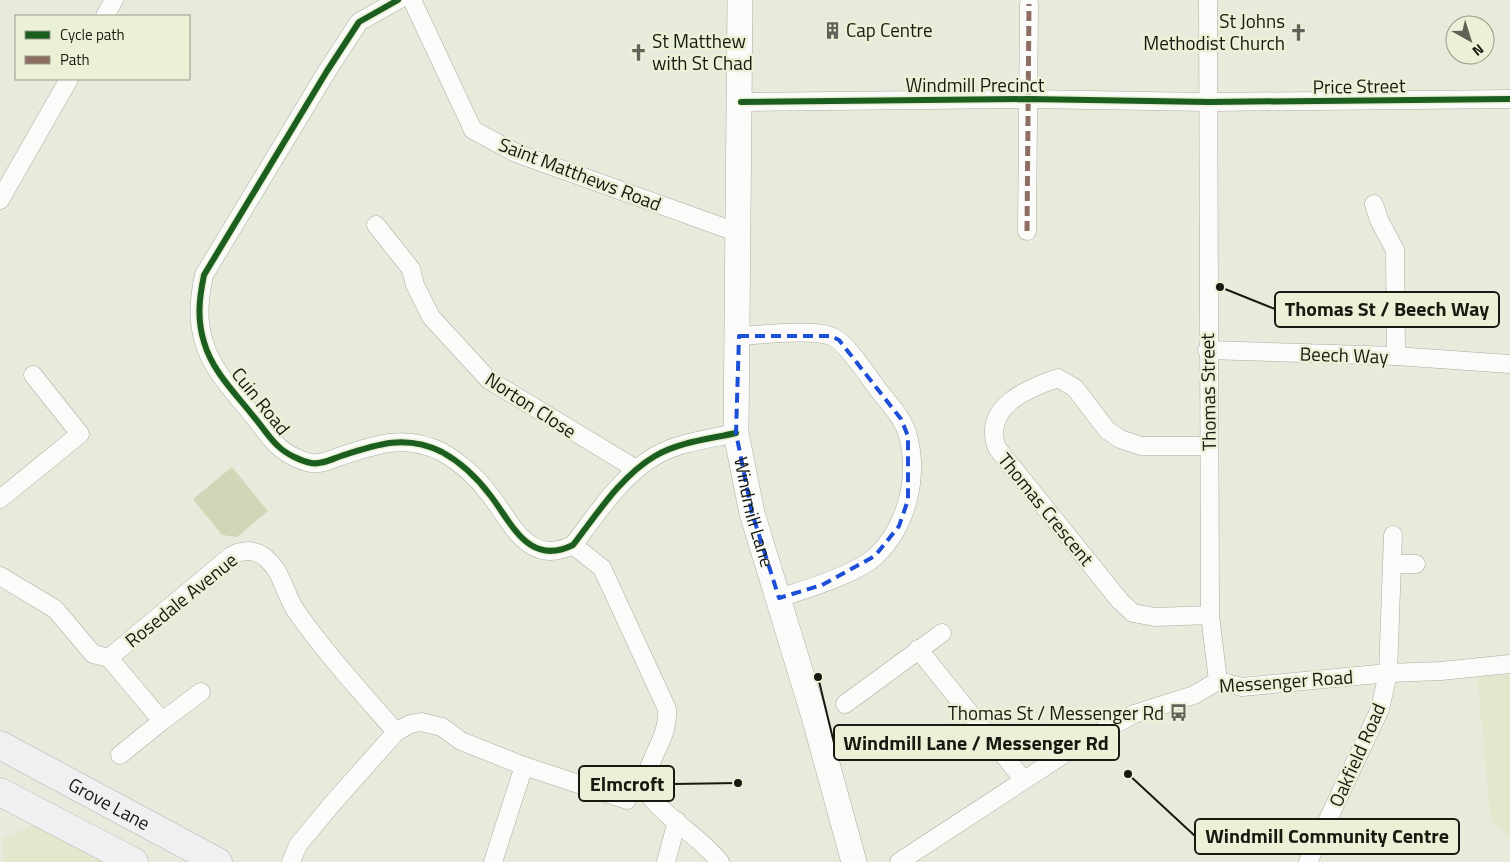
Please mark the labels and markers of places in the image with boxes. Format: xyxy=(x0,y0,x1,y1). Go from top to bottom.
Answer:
place label: St Johns Methodist Church xyxy=(1143,6,1285,57)
place label: Cap Centre xyxy=(846,15,933,44)
building icon: Cap Centre xyxy=(822,20,842,40)
church icon: St Johns Methodist Church xyxy=(1289,22,1309,42)
place label: St Matthew with St Chad xyxy=(652,26,753,77)
church icon: St Matthew with St Chad xyxy=(628,42,648,62)
callout: Thomas St / Beech Way xyxy=(1275,292,1499,327)
place label: Thomas St / Messenger Rd xyxy=(948,698,1164,727)
bus stop icon: Thomas St / Messenger Rd xyxy=(1168,703,1188,723)
callout: Windmill Lane / Messenger Rd xyxy=(834,725,1119,760)
callout: Elmcroft xyxy=(579,766,674,801)
callout: Windmill Community Centre xyxy=(1195,819,1459,854)

